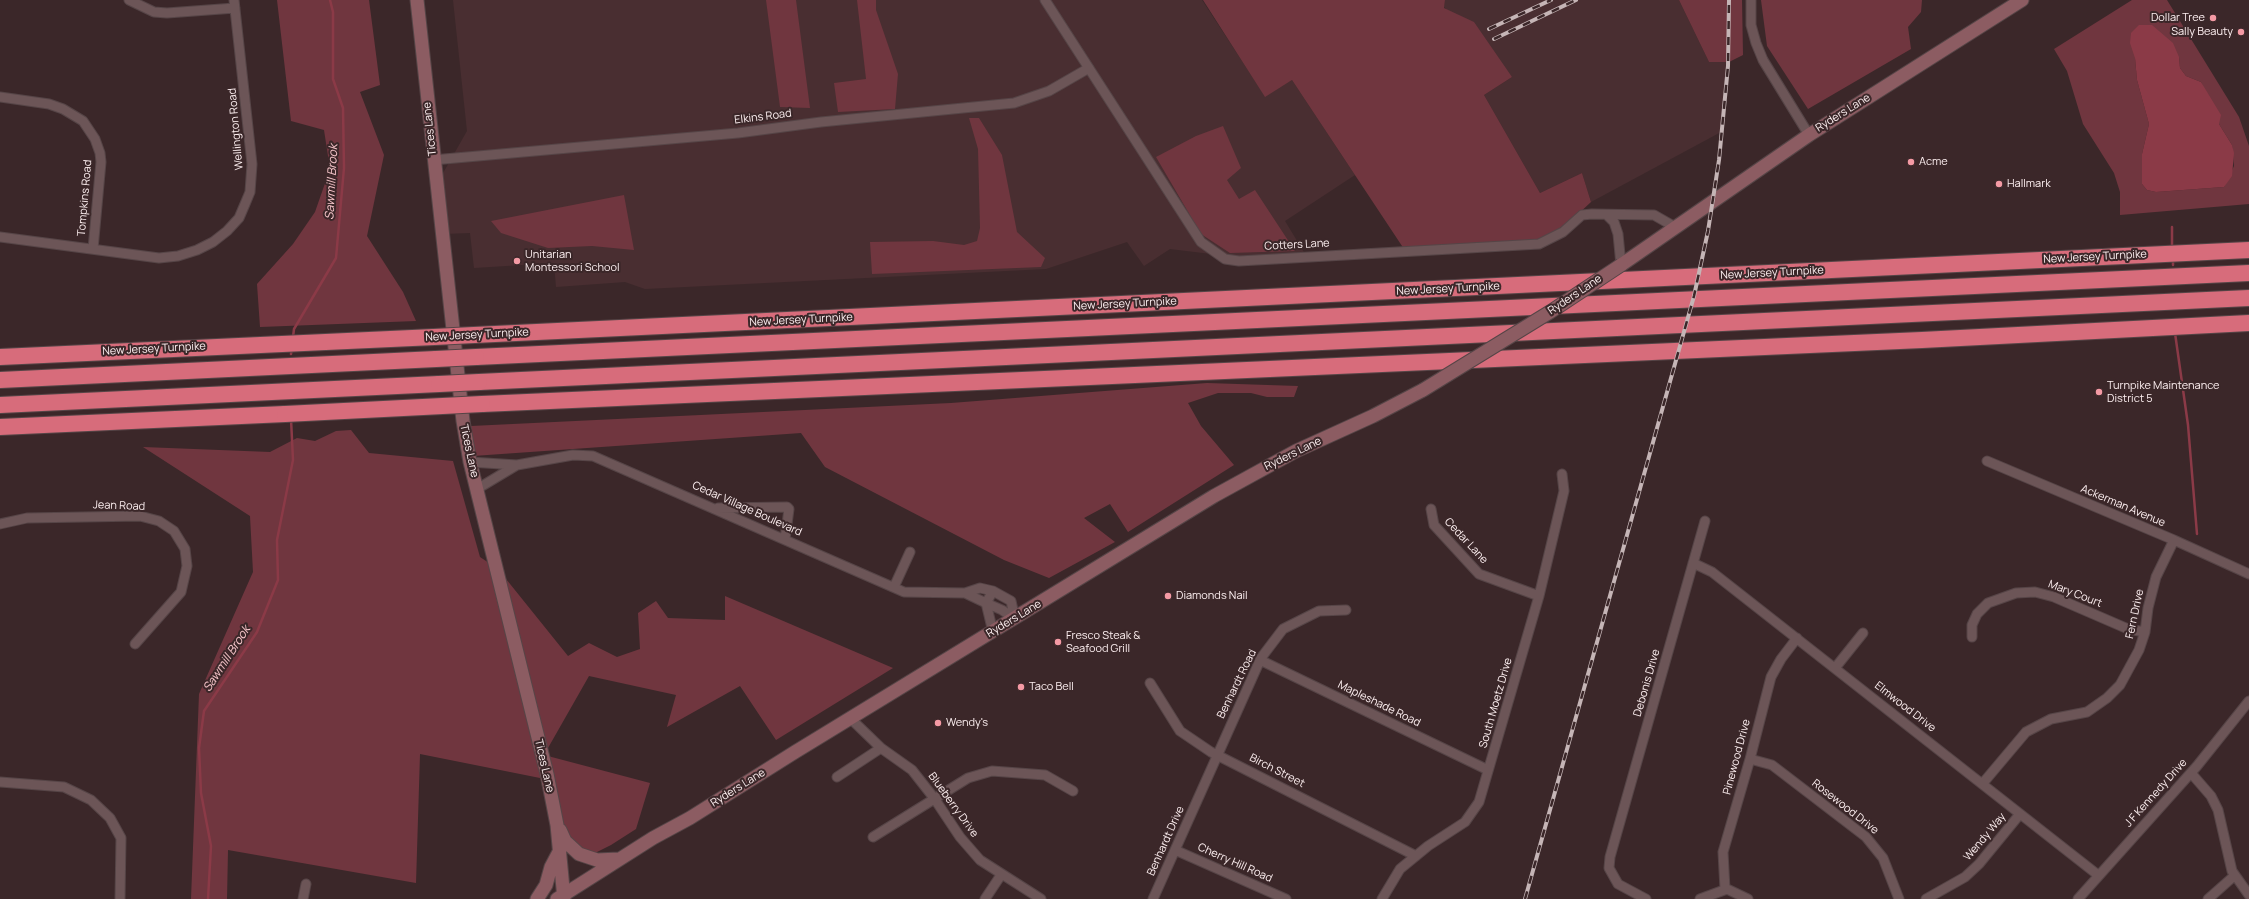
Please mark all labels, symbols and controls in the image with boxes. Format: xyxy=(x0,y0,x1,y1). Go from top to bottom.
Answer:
place label: Dollar Tree xyxy=(2151,11,2205,25)
marker: Dollar Tree xyxy=(2208,13,2218,23)
place label: Sally Beauty xyxy=(2171,25,2233,39)
marker: Sally Beauty xyxy=(2236,27,2246,37)
street label: Wellington Road xyxy=(226,87,246,171)
street label: Ryders Lane xyxy=(1813,91,1873,135)
street label: Tices Lane xyxy=(421,101,439,157)
street label: Elkins Road xyxy=(734,107,792,127)
water label: Sawmill Brook xyxy=(323,144,341,220)
place label: Acme xyxy=(1919,155,1948,169)
marker: Acme xyxy=(1906,157,1916,167)
street label: Tompkins Road xyxy=(75,159,95,237)
place label: Hallmark xyxy=(2007,177,2051,191)
marker: Hallmark xyxy=(1994,179,2004,189)
street label: Cotters Lane xyxy=(1264,237,1330,253)
place label: Unitarian Montessori School xyxy=(525,248,620,274)
street label: New Jersey Turnpike xyxy=(2043,248,2147,266)
marker: Unitarian Montessori School xyxy=(512,256,522,266)
street label: New Jersey Turnpike xyxy=(1720,264,1824,282)
street label: Ryders Lane xyxy=(1546,272,1604,318)
street label: New Jersey Turnpike xyxy=(1396,280,1500,298)
street label: New Jersey Turnpike xyxy=(1073,295,1177,313)
street label: New Jersey Turnpike xyxy=(749,311,853,329)
street label: New Jersey Turnpike xyxy=(425,326,529,344)
street label: New Jersey Turnpike xyxy=(102,340,206,358)
place label: Turnpike Maintenance District 5 xyxy=(2107,379,2220,405)
marker: Turnpike Maintenance District 5 xyxy=(2094,387,2104,397)
street label: Tices Lane xyxy=(457,423,481,479)
street label: Ryders Lane xyxy=(1262,435,1324,473)
street label: Cedar Village Boulevard xyxy=(690,479,804,539)
street label: Ackerman Avenue xyxy=(2079,482,2167,530)
street label: Jean Road xyxy=(93,498,145,514)
street label: Cedar Lane xyxy=(1441,515,1491,567)
street label: Mary Court xyxy=(2046,578,2104,610)
street label: Fern Drive xyxy=(2123,588,2147,640)
place label: Diamonds Nail xyxy=(1176,589,1248,603)
marker: Diamonds Nail xyxy=(1163,591,1173,601)
street label: Ryders Lane xyxy=(984,597,1044,641)
water label: Sawmill Brook xyxy=(200,623,254,695)
place label: Fresco Steak & Seafood Grill xyxy=(1066,629,1140,655)
marker: Fresco Steak & Seafood Grill xyxy=(1053,637,1063,647)
street label: Benhardt Road xyxy=(1215,647,1259,721)
street label: Debonis Drive xyxy=(1631,648,1663,718)
street label: South Moetz Drive xyxy=(1477,656,1515,750)
street label: Mapleshade Road xyxy=(1335,678,1423,730)
street label: Elmwood Drive xyxy=(1872,679,1938,735)
place label: Taco Bell xyxy=(1029,680,1074,694)
marker: Taco Bell xyxy=(1016,682,1026,692)
place label: Wendy's xyxy=(946,716,988,730)
marker: Wendy's xyxy=(933,718,943,728)
street label: Pinewood Drive xyxy=(1721,718,1753,796)
street label: Tices Lane xyxy=(531,738,557,794)
street label: Birch Street xyxy=(1247,751,1307,791)
street label: J F Kennedy Drive xyxy=(2122,756,2190,830)
street label: Ryders Lane xyxy=(708,766,768,810)
street label: Blueberry Drive xyxy=(925,770,981,840)
street label: Rosewood Drive xyxy=(1809,777,1881,837)
street label: Benhardt Drive xyxy=(1145,804,1187,878)
street label: Wendy Way xyxy=(1961,810,2009,864)
street label: Cherry Hill Road xyxy=(1196,841,1274,885)

